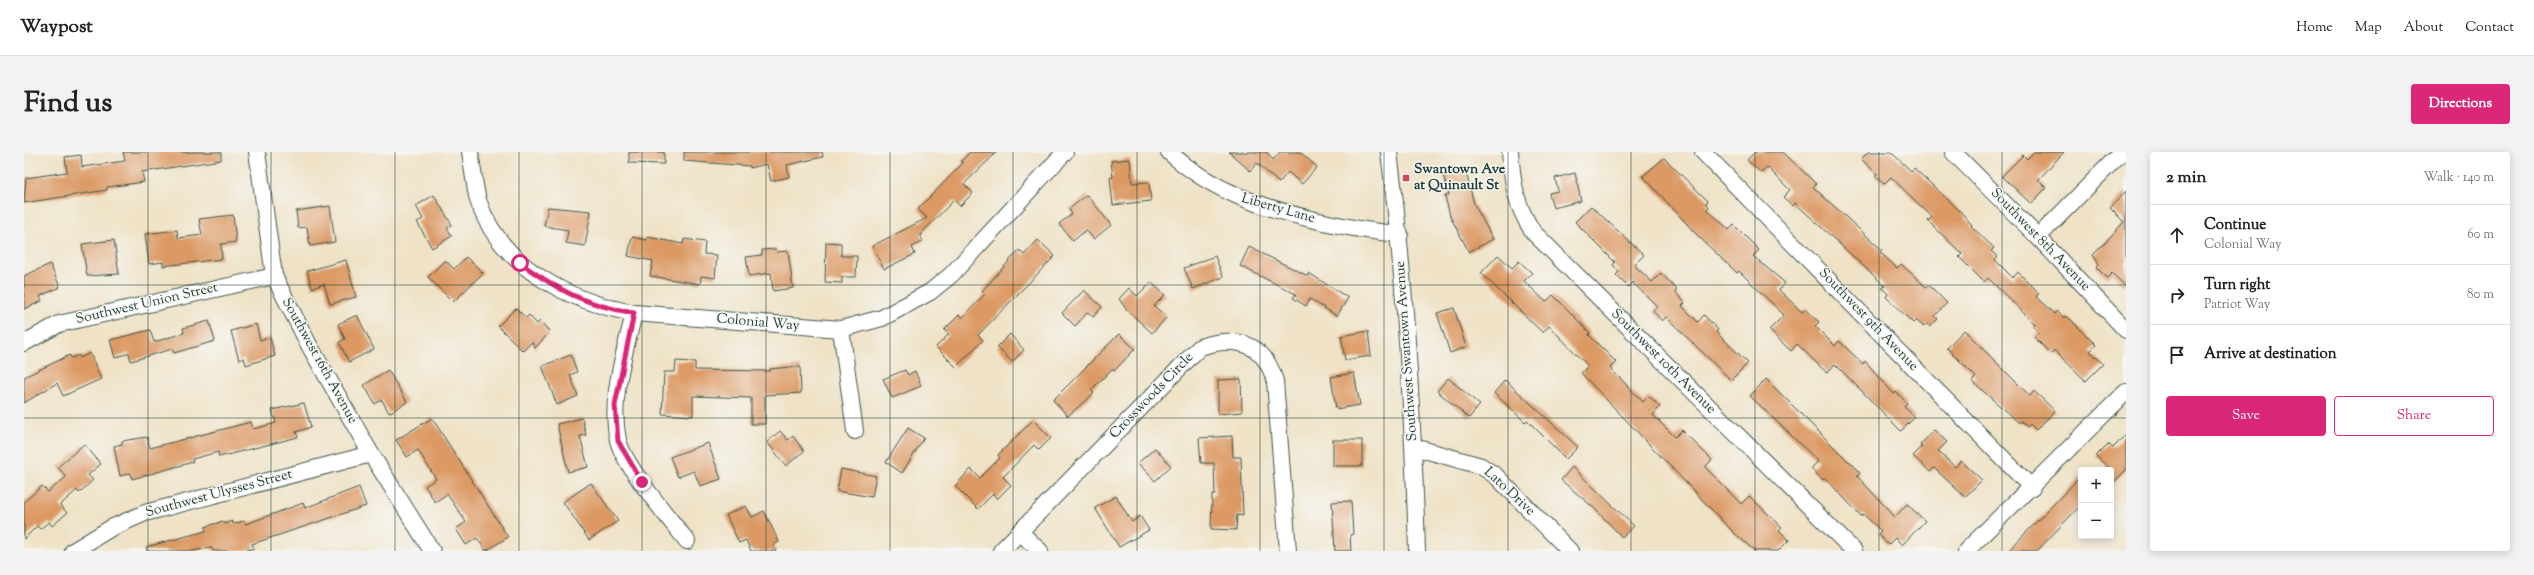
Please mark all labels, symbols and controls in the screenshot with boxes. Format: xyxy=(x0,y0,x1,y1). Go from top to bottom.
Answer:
text: Waypost xyxy=(20,14,93,41)
text: Home xyxy=(2296,18,2333,38)
text: Map xyxy=(2355,18,2382,38)
text: About xyxy=(2404,18,2443,38)
text: Contact xyxy=(2465,18,2514,38)
text: Find us xyxy=(24,84,112,124)
button: Directions xyxy=(2411,84,2510,124)
place label: Swantown Ave at Quinault St xyxy=(1414,160,1506,196)
text: 2 min xyxy=(2166,166,2207,190)
text: Walk · 140 m xyxy=(2423,169,2494,187)
marker: Swantown Ave at Quinault St xyxy=(1401,173,1411,183)
street label: Southwest 8th Avenue xyxy=(1985,184,2095,296)
street label: Liberty Lane xyxy=(1239,189,1317,229)
text: Continue xyxy=(2204,215,2266,236)
icon: ahead xyxy=(2166,224,2188,246)
text: 60 m xyxy=(2467,226,2494,244)
text: Colonial Way xyxy=(2204,236,2282,254)
route start xyxy=(511,254,529,272)
street label: Southwest Swantown Avenue xyxy=(1391,260,1423,442)
street label: Southwest 9th Avenue xyxy=(1813,264,1923,376)
text: Turn right xyxy=(2204,275,2270,296)
street label: Southwest Union Street xyxy=(74,278,220,330)
icon: right xyxy=(2166,284,2188,306)
text: 80 m xyxy=(2467,286,2494,304)
street label: Southwest 16th Avenue xyxy=(276,294,362,428)
text: Patriot Way xyxy=(2204,296,2270,314)
street label: Southwest 10th Avenue xyxy=(1606,305,1720,419)
street label: Colonial Way xyxy=(716,309,800,337)
icon: arrive xyxy=(2166,344,2188,366)
text: Arrive at destination xyxy=(2204,344,2337,365)
street label: Crosswoods Circle xyxy=(1105,348,1199,444)
button: Save xyxy=(2166,396,2326,436)
button: Share xyxy=(2334,396,2494,436)
street label: Lato Drive xyxy=(1479,463,1539,521)
street label: Southwest Ulysses Street xyxy=(143,465,295,523)
map controls xyxy=(2078,467,2114,539)
button: + xyxy=(2078,467,2114,503)
route end xyxy=(633,473,651,491)
button: − xyxy=(2078,503,2114,539)

